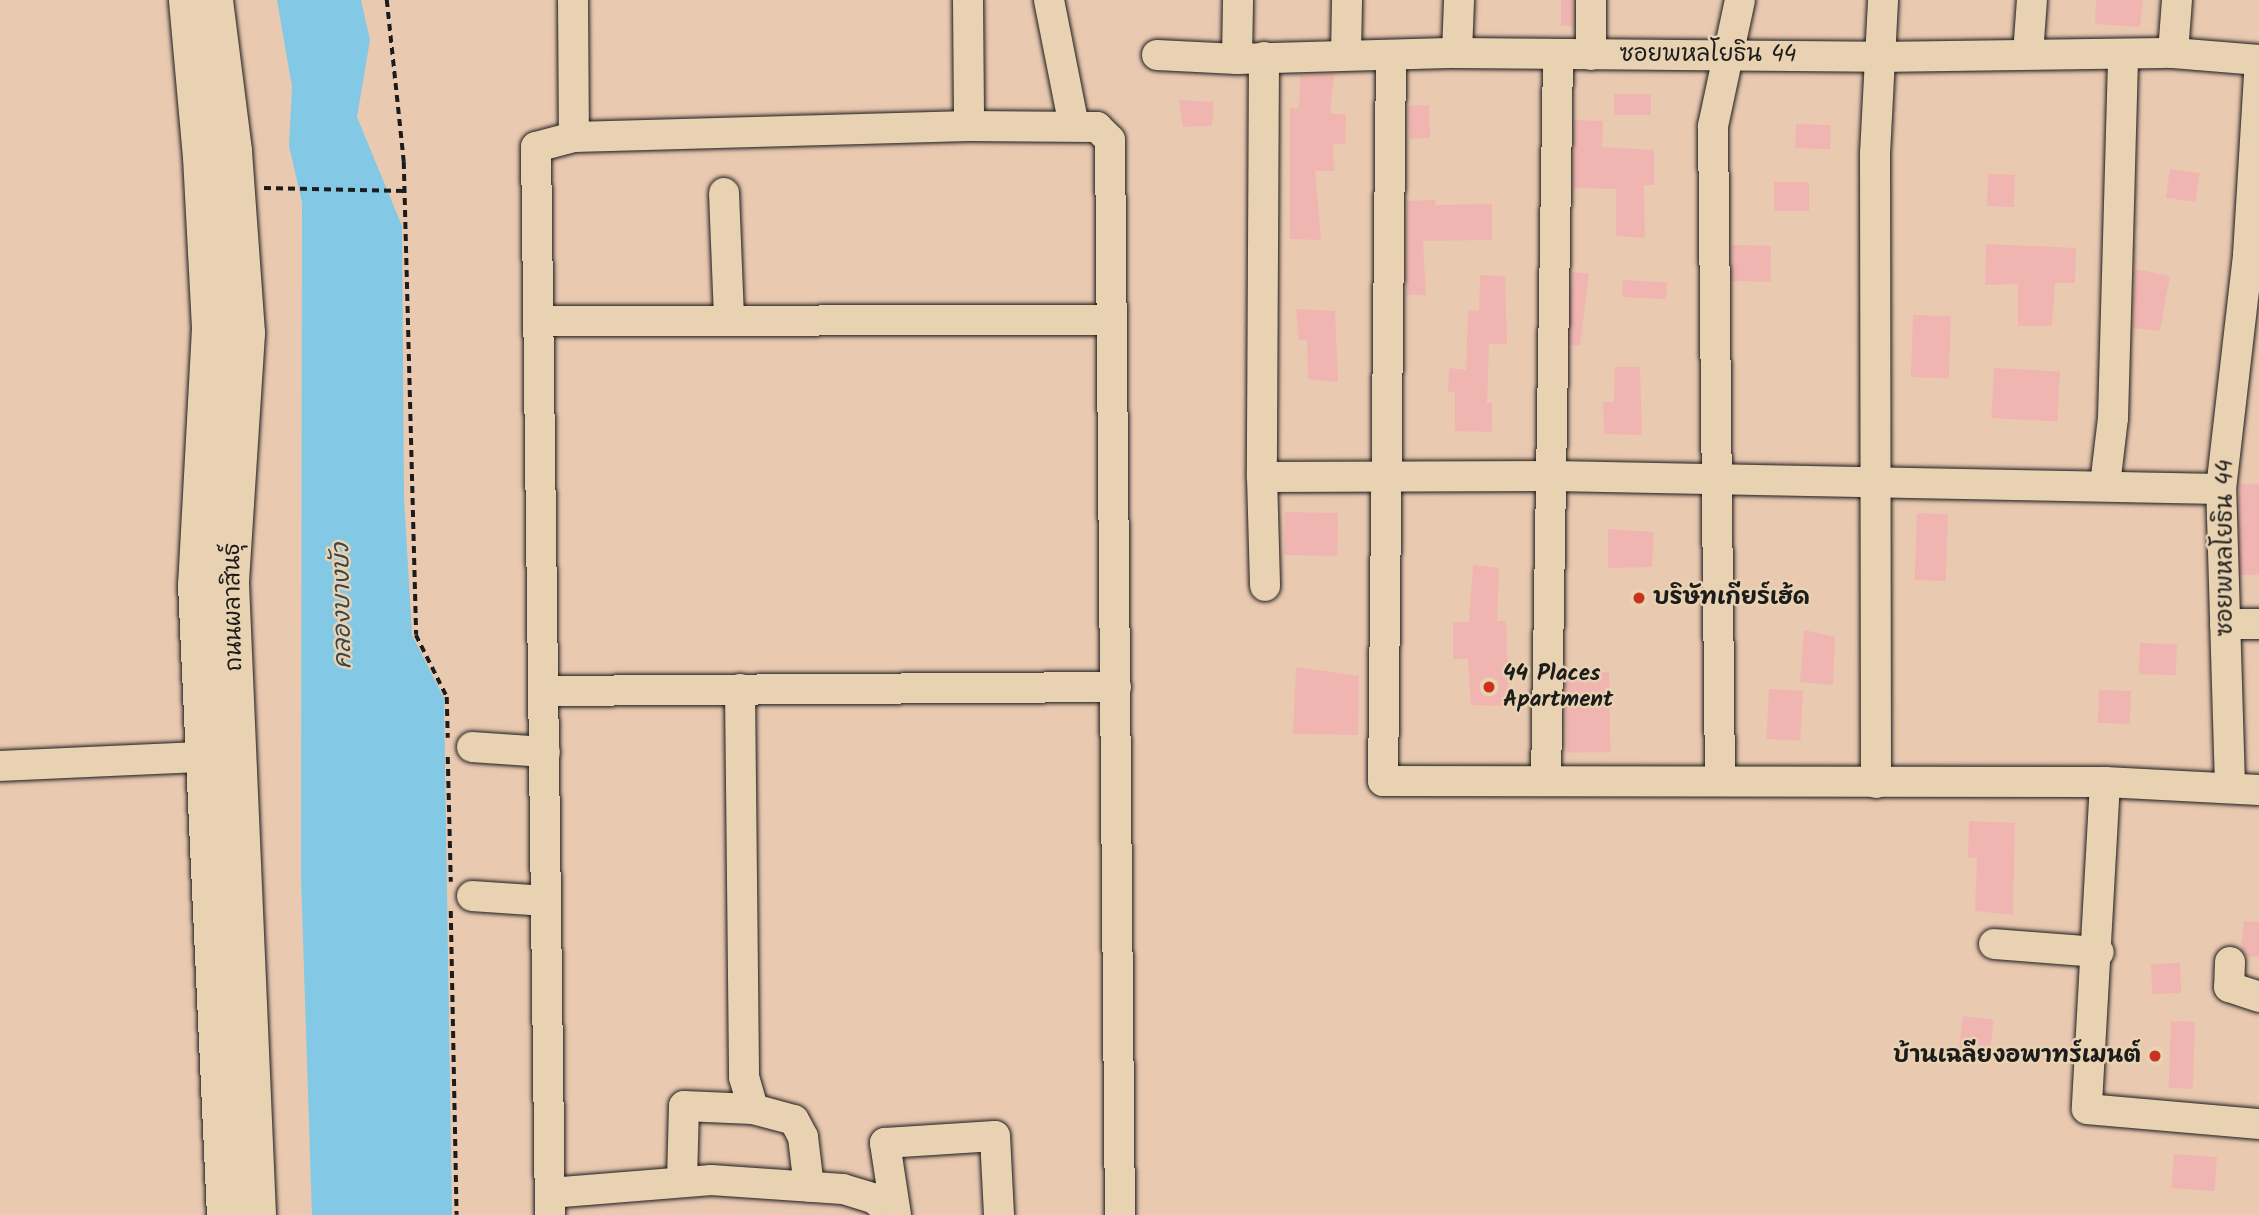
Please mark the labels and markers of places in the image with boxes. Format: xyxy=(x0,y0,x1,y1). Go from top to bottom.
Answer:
place label: บริษัทเกียร์เฮ้ด xyxy=(1653,584,1810,612)
marker: บริษัทเกียร์เฮ้ด xyxy=(1631,590,1647,606)
place label: 44 Places Apartment xyxy=(1503,660,1613,714)
marker: 44 Places Apartment xyxy=(1481,679,1497,695)
place label: บ้านเฉลียงอพาทร์เมนต์ xyxy=(1893,1042,2141,1070)
marker: บ้านเฉลียงอพาทร์เมนต์ xyxy=(2147,1048,2163,1064)

